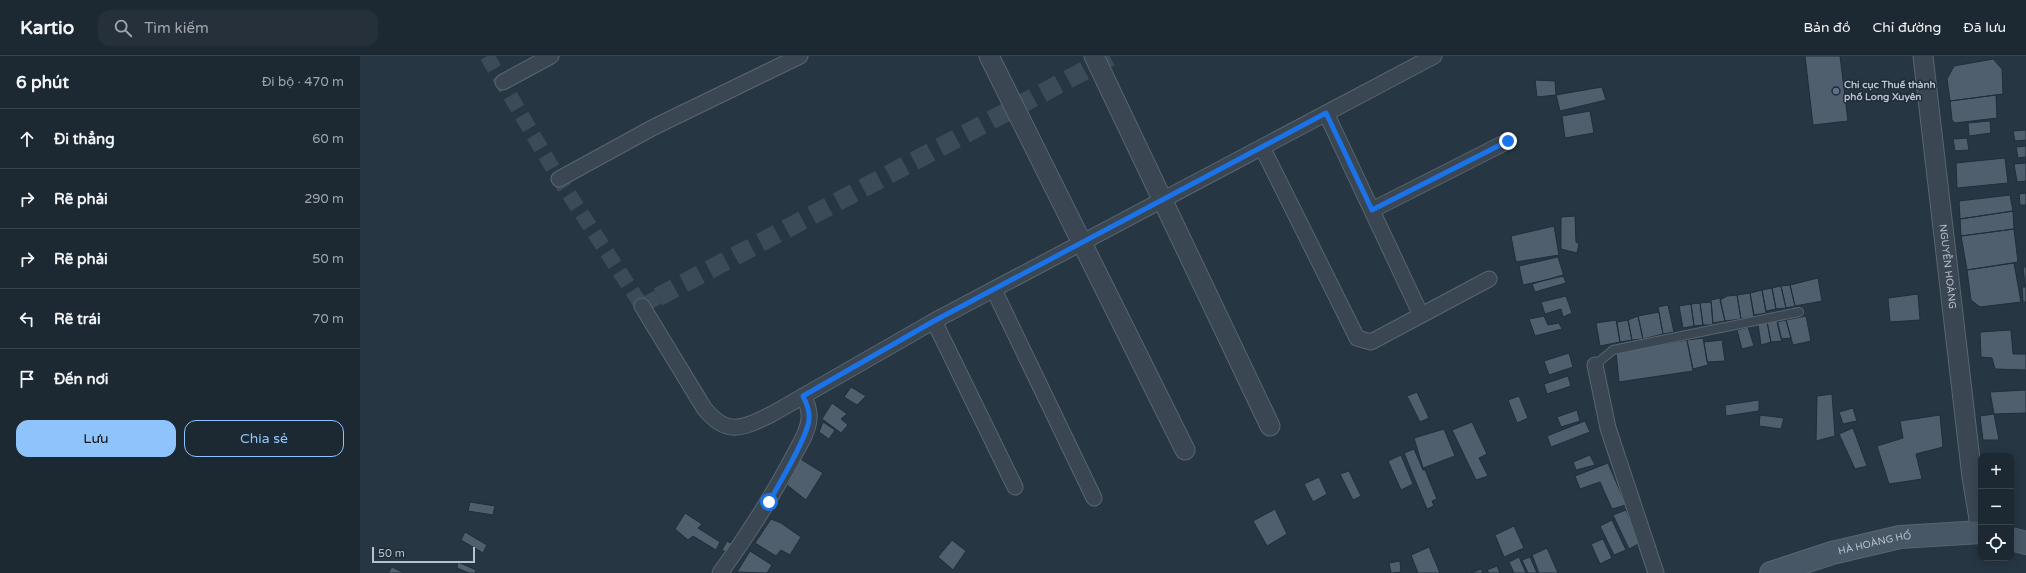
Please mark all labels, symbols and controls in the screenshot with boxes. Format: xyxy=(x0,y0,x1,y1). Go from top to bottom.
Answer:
search box xyxy=(98,10,378,46)
text: Kartio xyxy=(20,17,74,39)
icon: search xyxy=(112,17,134,39)
text: Tìm kiếm xyxy=(144,19,209,37)
text: Bản đồ xyxy=(1803,19,1851,36)
text: Chỉ đường xyxy=(1873,19,1941,36)
text: Đã lưu xyxy=(1963,19,2006,36)
text: 6 phút xyxy=(16,72,69,93)
text: Đi bộ · 470 m xyxy=(262,74,344,90)
place label: Chi cục Thuế thành phố Long Xuyên xyxy=(1844,79,1936,103)
marker: Chi cục Thuế thành phố Long Xuyên xyxy=(1831,86,1841,96)
icon: ahead xyxy=(16,128,38,150)
text: Đi thẳng xyxy=(54,130,115,148)
text: 60 m xyxy=(312,131,344,147)
route end xyxy=(1499,132,1517,150)
icon: right xyxy=(16,188,38,210)
text: Rẽ phải xyxy=(54,190,108,208)
text: 290 m xyxy=(304,191,344,207)
street label: NGUYỄN HOÀNG xyxy=(1937,224,1958,310)
icon: right xyxy=(16,248,38,270)
text: Rẽ phải xyxy=(54,250,108,268)
text: 50 m xyxy=(312,251,344,267)
icon: left xyxy=(16,308,38,330)
text: Rẽ trái xyxy=(54,310,101,328)
text: 70 m xyxy=(312,311,344,327)
icon: arrive xyxy=(16,368,38,390)
text: Đến nơi xyxy=(54,370,109,388)
button: Lưu xyxy=(16,420,176,457)
button: Chia sẻ xyxy=(184,420,344,457)
map controls xyxy=(1978,453,2014,561)
button: + xyxy=(1978,453,2014,489)
button: − xyxy=(1978,489,2014,525)
route start xyxy=(760,493,778,511)
button: locate xyxy=(1978,525,2014,561)
street label: HÀ HOÀNG HỔ xyxy=(1837,529,1912,557)
scale bar xyxy=(372,545,475,564)
text: 50 m xyxy=(378,547,405,560)

